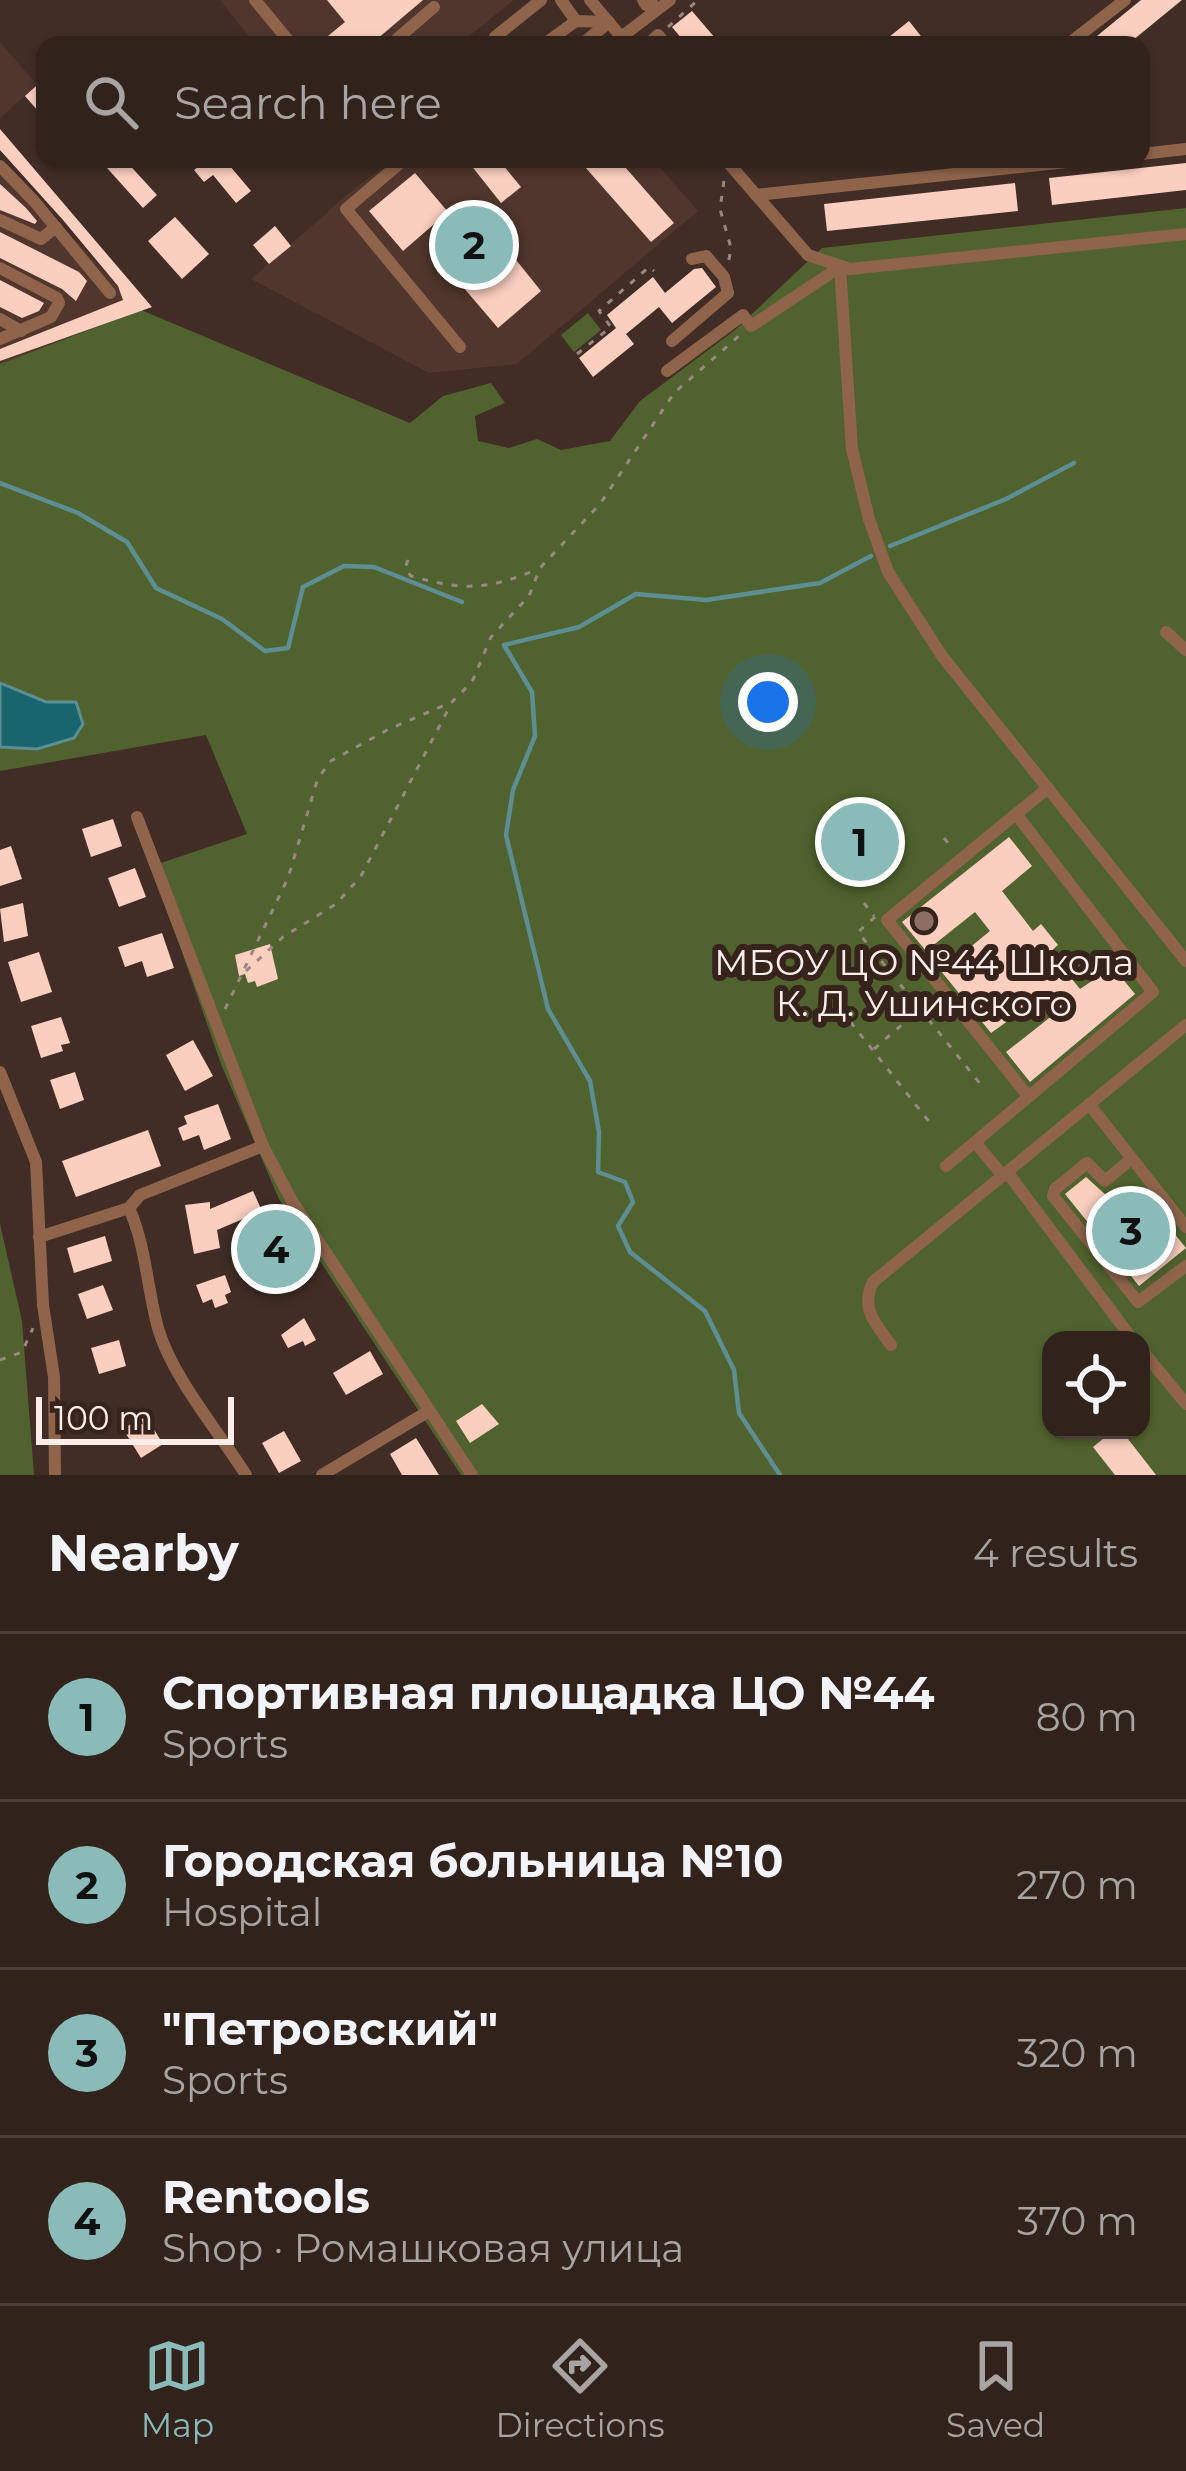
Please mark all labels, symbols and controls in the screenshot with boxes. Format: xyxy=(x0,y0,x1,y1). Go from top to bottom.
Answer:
search box xyxy=(36,36,1150,168)
icon: search xyxy=(78,69,144,135)
text: Search here xyxy=(174,75,442,130)
pin: 2 xyxy=(435,200,513,290)
your location xyxy=(738,672,798,732)
pin: 1 xyxy=(821,797,899,887)
marker: МБОУ ЦО №44 Школа К. Д. Ушинского xyxy=(911,908,937,934)
place label: МБОУ ЦО №44 Школа К. Д. Ушинского xyxy=(714,940,1134,1025)
pin: 3 xyxy=(1092,1186,1170,1276)
pin: 4 xyxy=(237,1204,315,1294)
map controls xyxy=(1042,1331,1150,1439)
button: locate xyxy=(1042,1331,1150,1439)
scale bar xyxy=(36,1391,234,1444)
text: 100 m xyxy=(54,1398,153,1438)
text: Nearby xyxy=(48,1522,239,1584)
text: 4 results xyxy=(973,1529,1138,1577)
text: Спортивная площадка ЦО №44 xyxy=(162,1665,934,1720)
text: 1 xyxy=(79,1693,95,1741)
text: 80 m xyxy=(1036,1693,1138,1741)
text: Sports xyxy=(162,1720,288,1768)
text: Городская больница №10 xyxy=(162,1833,784,1888)
text: 2 xyxy=(75,1861,99,1909)
text: 270 m xyxy=(1016,1861,1138,1909)
text: Hospital xyxy=(162,1888,322,1936)
text: "Петровский" xyxy=(162,2001,498,2056)
text: 3 xyxy=(75,2029,99,2077)
text: 320 m xyxy=(1017,2029,1138,2077)
text: Sports xyxy=(162,2056,288,2104)
text: Rentools xyxy=(162,2169,370,2224)
text: 4 xyxy=(74,2197,100,2245)
text: 370 m xyxy=(1017,2197,1138,2245)
text: Shop · Ромашковая улица xyxy=(162,2224,684,2272)
tab: Map xyxy=(141,2333,214,2445)
tab: Directions xyxy=(496,2333,665,2445)
tab: Saved xyxy=(946,2333,1045,2445)

